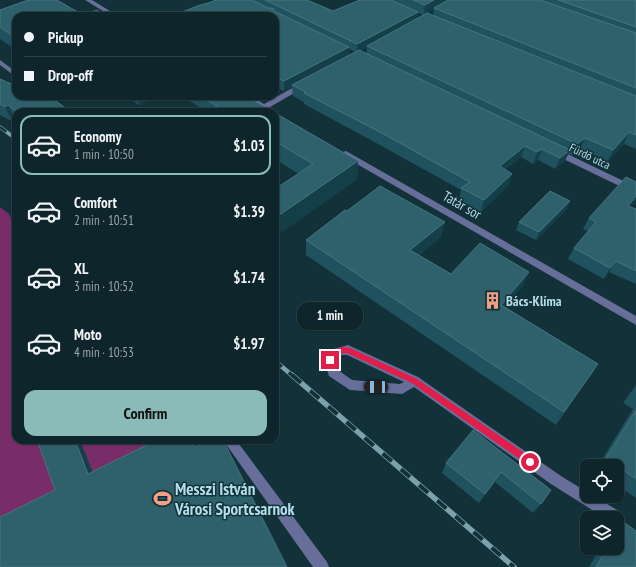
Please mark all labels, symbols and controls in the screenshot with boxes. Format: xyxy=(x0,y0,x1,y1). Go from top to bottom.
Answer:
text: Pickup xyxy=(48,28,83,47)
text: Drop-off xyxy=(48,66,93,85)
icon: car xyxy=(26,127,62,163)
text: Economy xyxy=(74,127,122,146)
text: $1.03 xyxy=(233,136,265,155)
street label: Fürdő utca xyxy=(567,140,613,172)
text: 1 min · 10:50 xyxy=(74,146,134,163)
street label: Tatár sor xyxy=(440,187,485,223)
icon: car xyxy=(26,193,62,229)
text: Comfort xyxy=(74,193,117,212)
text: $1.39 xyxy=(233,202,265,221)
text: 2 min · 10:51 xyxy=(74,212,134,229)
icon: car xyxy=(26,259,62,295)
text: XL xyxy=(74,259,88,278)
text: $1.74 xyxy=(233,268,265,287)
text: 3 min · 10:52 xyxy=(74,278,134,295)
building icon: Bács-Klíma xyxy=(483,291,503,311)
place label: Bács-Klíma xyxy=(506,292,562,310)
callout: 1 min xyxy=(297,302,363,330)
text: 1 min xyxy=(317,307,343,324)
icon: car xyxy=(26,325,62,361)
text: Moto xyxy=(74,325,102,344)
text: $1.97 xyxy=(233,334,265,353)
text: 4 min · 10:53 xyxy=(74,344,134,361)
route end xyxy=(321,351,339,369)
car xyxy=(364,381,388,393)
button: Confirm xyxy=(24,390,267,436)
route start xyxy=(521,453,539,471)
map controls xyxy=(580,459,624,555)
button: locate xyxy=(580,459,624,503)
place label: Messzi István Városi Sportcsarnok xyxy=(174,478,295,520)
sports icon: Messzi István Városi Sportcsarnok xyxy=(152,489,172,509)
button: layers xyxy=(580,511,624,555)

